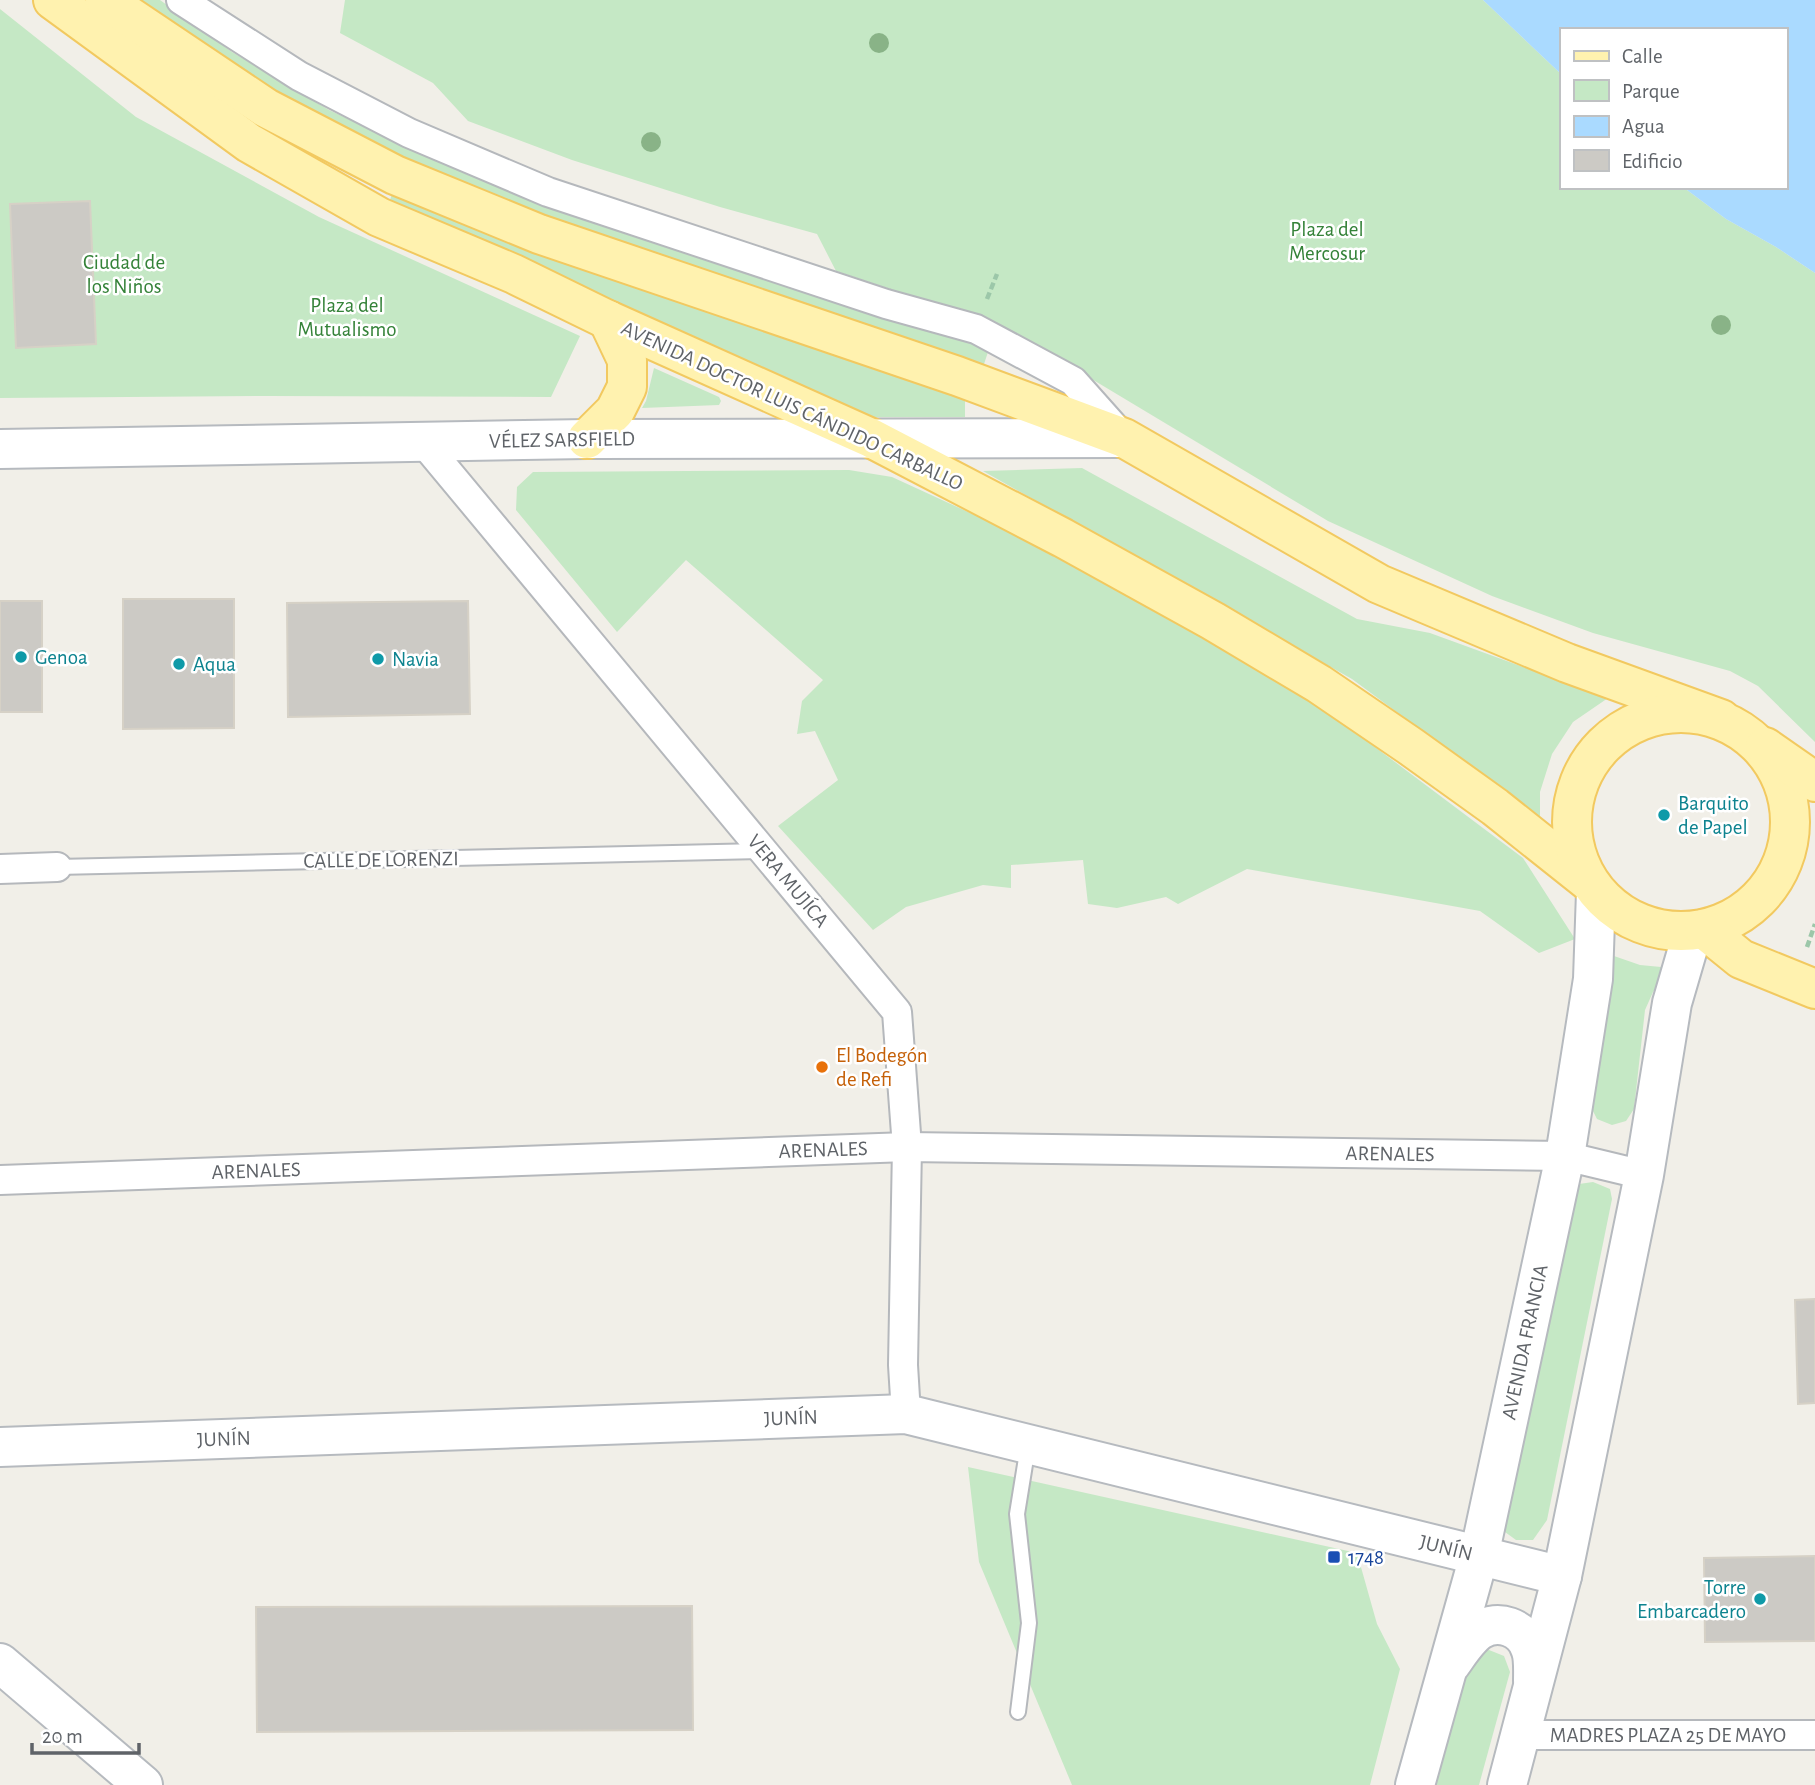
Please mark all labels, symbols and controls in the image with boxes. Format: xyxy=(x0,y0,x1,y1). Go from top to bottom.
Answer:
legend xyxy=(1560,28,1787,189)
text: Calle xyxy=(1622,46,1663,67)
text: Parque xyxy=(1622,81,1680,102)
text: Agua xyxy=(1622,116,1665,137)
text: Edificio xyxy=(1622,151,1683,172)
park label: Plaza del Mercosur xyxy=(1289,219,1365,264)
park label: Ciudad de los Niños xyxy=(83,252,165,297)
park label: Plaza del Mutualismo xyxy=(297,295,397,340)
street label: AVENIDA DOCTOR LUIS CÁNDIDO CARBALLO xyxy=(618,316,967,495)
street label: VÉLEZ SARSFIELD xyxy=(489,426,635,452)
place label: Genoa xyxy=(35,647,88,668)
marker: Genoa xyxy=(13,649,29,665)
place label: Navia xyxy=(392,649,439,670)
marker: Navia xyxy=(370,651,386,667)
place label: Aqua xyxy=(193,654,236,675)
marker: Aqua xyxy=(171,656,187,672)
place label: Barquito de Papel xyxy=(1678,793,1749,838)
marker: Barquito de Papel xyxy=(1656,807,1672,823)
street label: VERA MUJÍCA xyxy=(743,829,834,931)
street label: CALLE DE LORENZI xyxy=(303,848,459,872)
place label: El Bodegón de Refi xyxy=(836,1045,928,1090)
marker: El Bodegón de Refi xyxy=(814,1059,830,1075)
street label: ARENALES xyxy=(778,1138,868,1162)
street label: ARENALES xyxy=(1345,1143,1435,1165)
street label: ARENALES xyxy=(211,1159,301,1183)
street label: AVENIDA FRANCIA xyxy=(1498,1263,1552,1421)
street label: JUNÍN xyxy=(764,1405,818,1429)
street label: JUNÍN xyxy=(197,1426,251,1450)
street label: JUNÍN xyxy=(1417,1529,1475,1565)
place label: 1748 xyxy=(1348,1547,1384,1568)
marker: 1748 xyxy=(1326,1549,1342,1565)
place label: Torre Embarcadero xyxy=(1637,1577,1746,1622)
marker: Torre Embarcadero xyxy=(1752,1591,1768,1607)
scale bar xyxy=(32,1712,138,1756)
street label: MADRES PLAZA 25 DE MAYO xyxy=(1550,1725,1786,1746)
text: 20 m xyxy=(42,1726,83,1747)

